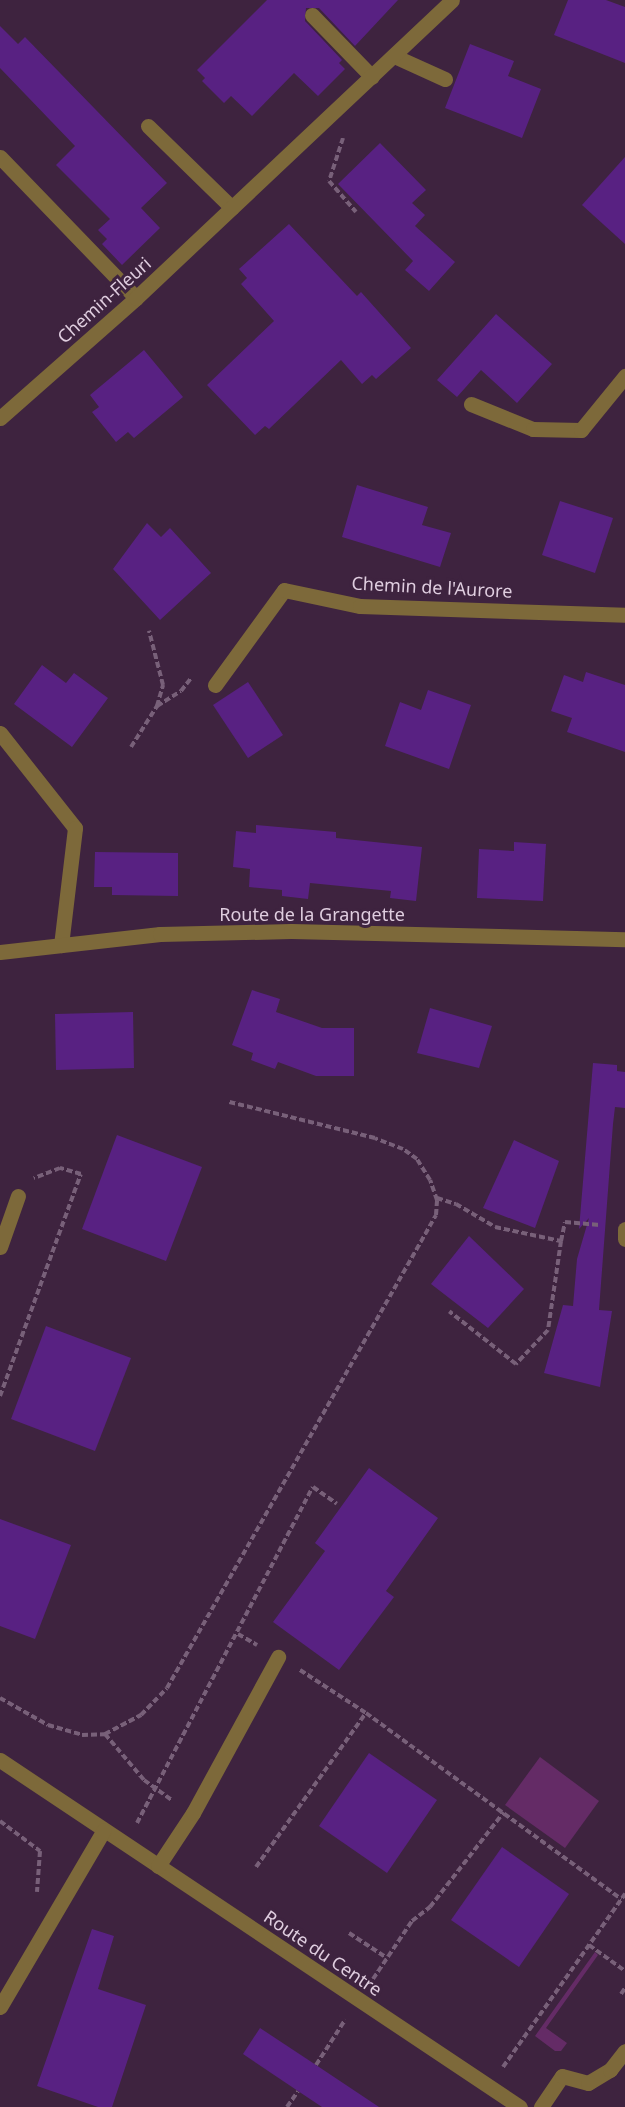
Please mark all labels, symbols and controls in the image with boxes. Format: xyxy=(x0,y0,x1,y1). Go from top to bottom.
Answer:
street label: Chemin-Fleuri xyxy=(53,252,155,348)
street label: Chemin de l'Aurore xyxy=(351,572,513,602)
street label: Route de la Grangette xyxy=(219,903,405,925)
street label: Route du Centre xyxy=(260,1906,386,2000)

